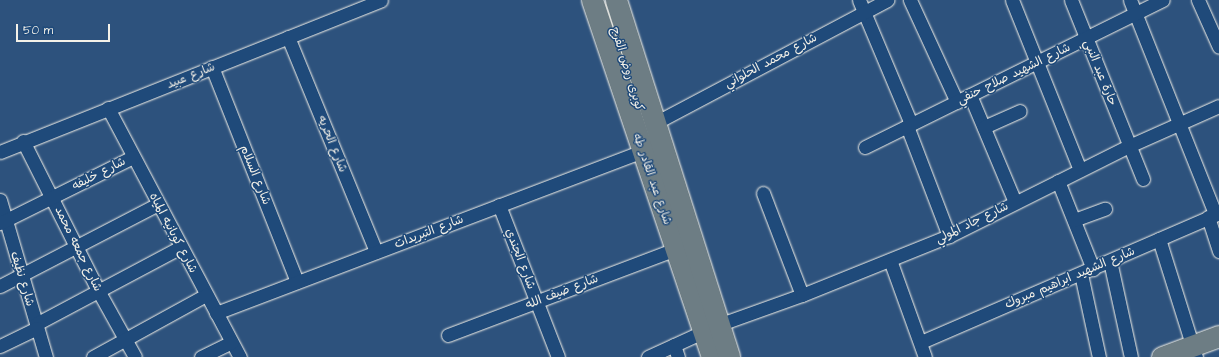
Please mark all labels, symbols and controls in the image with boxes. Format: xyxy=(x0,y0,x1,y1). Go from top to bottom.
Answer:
scale bar xyxy=(18,16,112,42)
text: 50 m xyxy=(23,22,53,39)
street label: كوبرى روض الفرج xyxy=(607,25,647,113)
street label: شارع محمد الحلواني xyxy=(722,31,820,91)
street label: حارة عبد النبي xyxy=(1080,38,1120,108)
street label: شارع الشهيد صلاح حنفي xyxy=(955,40,1073,108)
street label: شارع عبيد xyxy=(165,60,217,92)
street label: شارع الحريه xyxy=(314,113,350,175)
street label: شارع عبد القادر طه xyxy=(630,131,674,227)
street label: شارع السلام xyxy=(237,143,273,207)
street label: شارع خليفه xyxy=(70,154,128,194)
street label: شارع كوبانيه المياه xyxy=(146,190,200,276)
street label: شارع جاد المولي xyxy=(933,199,1011,247)
street label: شارع جمعه محمد xyxy=(51,204,105,294)
street label: شارع التبريدات xyxy=(392,212,466,252)
street label: شارع الجندي xyxy=(502,227,538,291)
street label: شارع الشهيد ابراهيم مبروك xyxy=(1003,244,1137,312)
street label: شارع نظيف xyxy=(7,250,37,308)
street label: شارع ضيف الله xyxy=(524,272,600,312)

